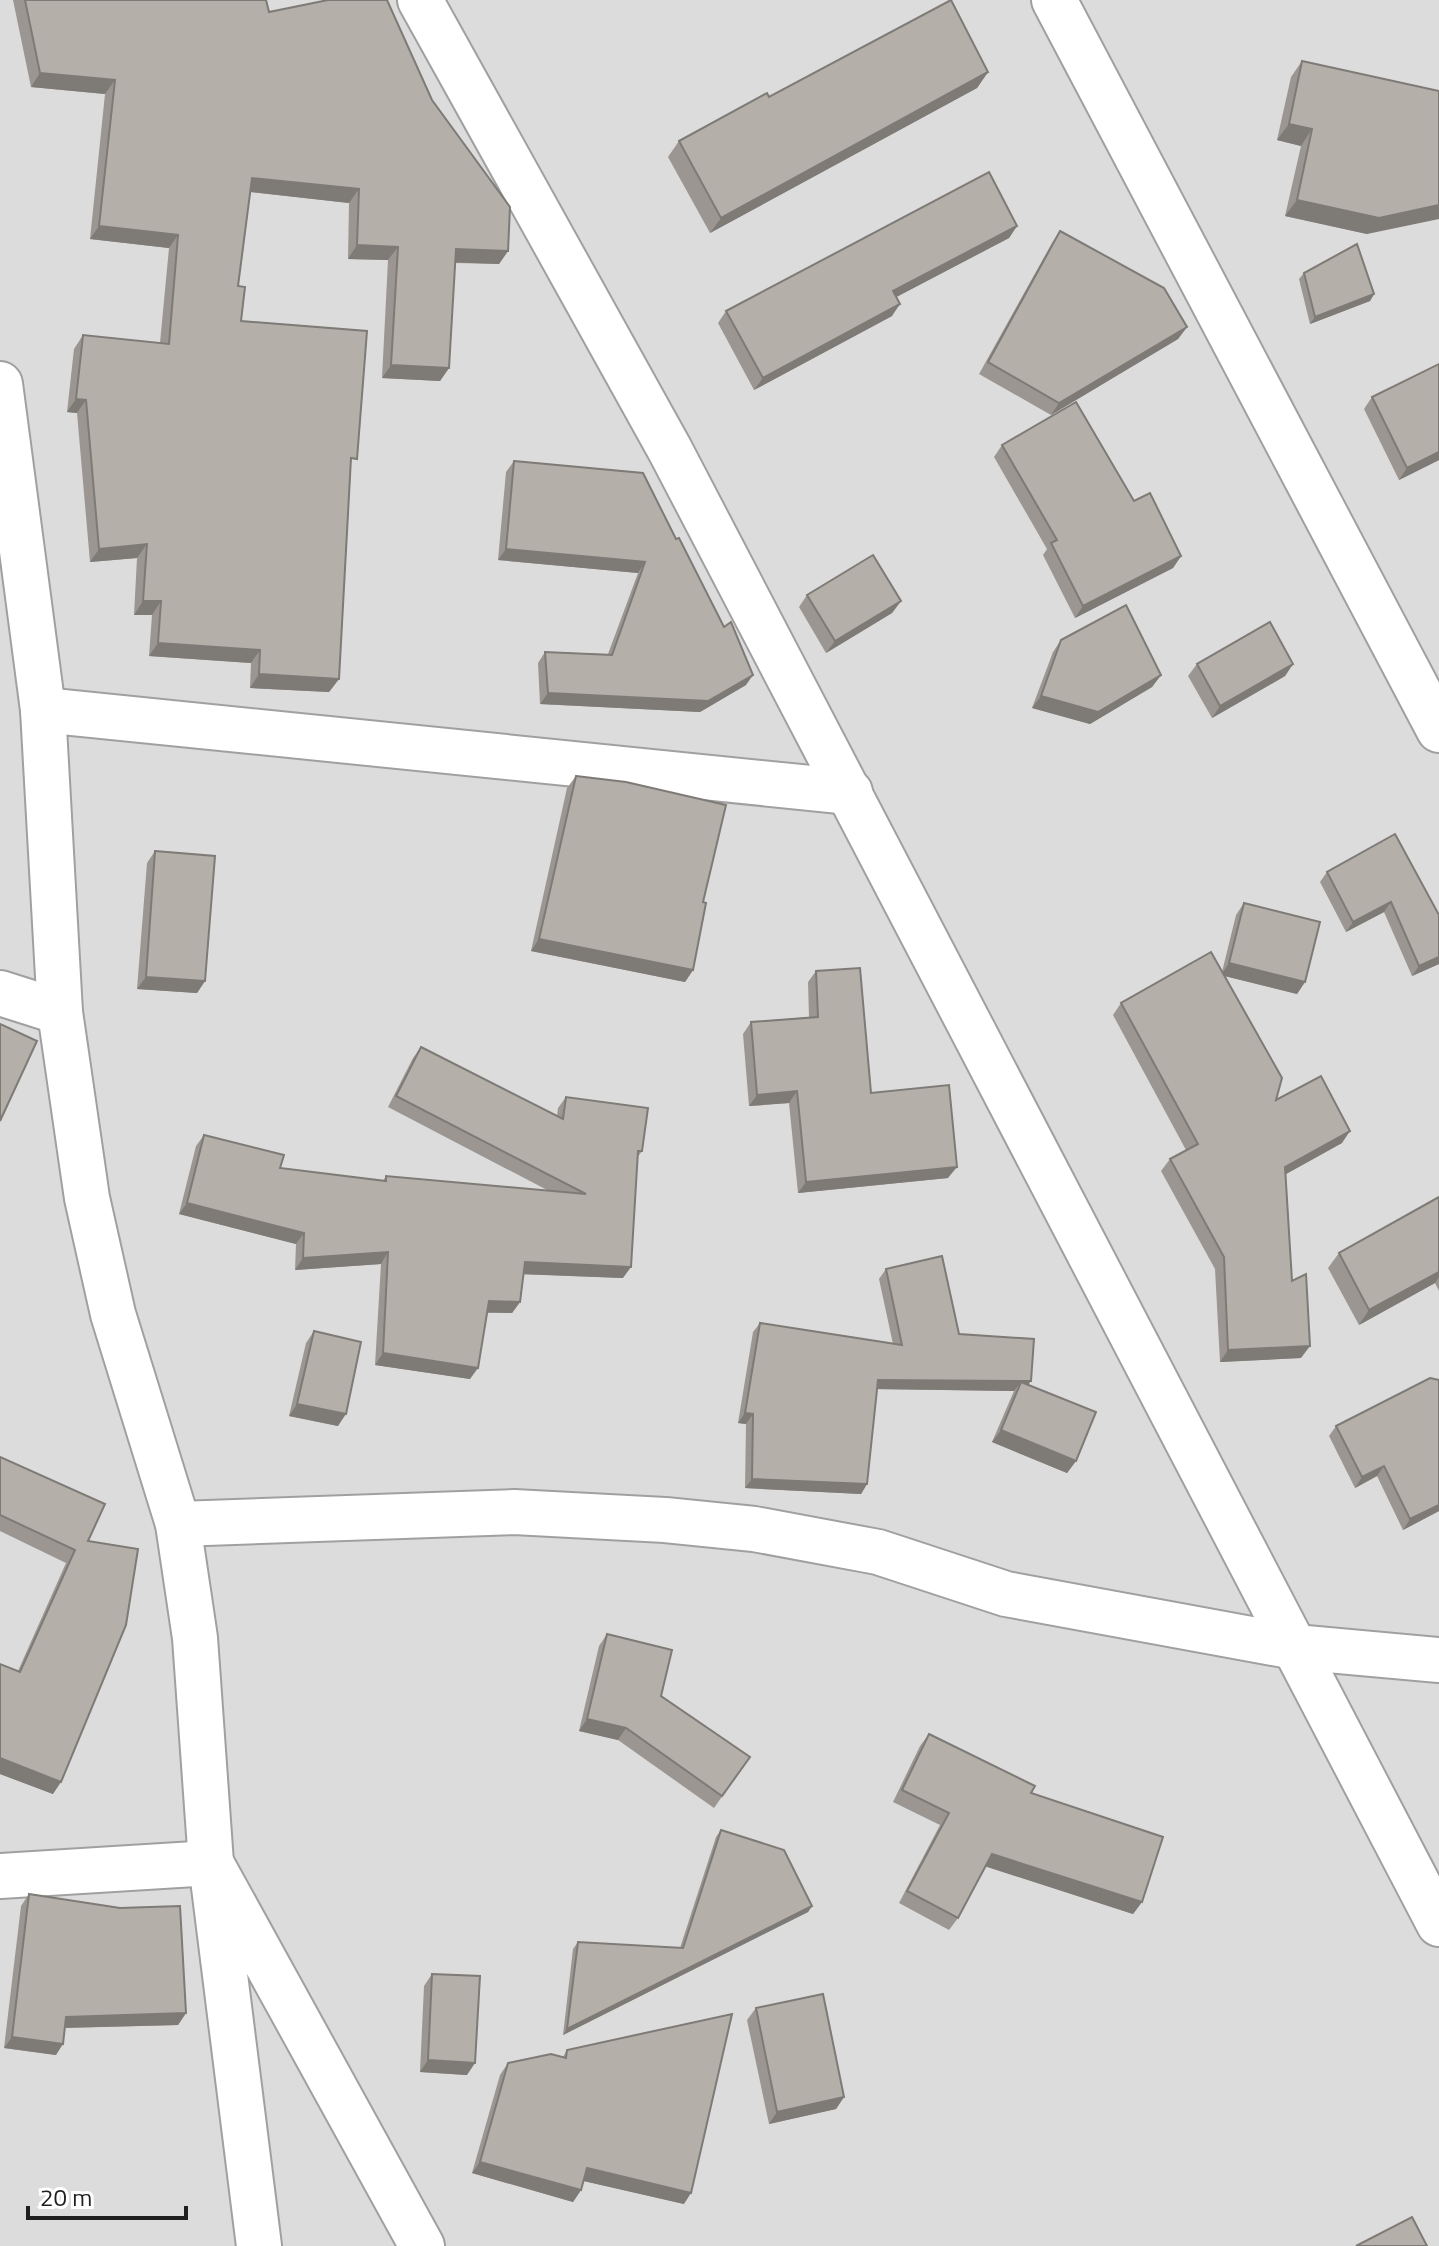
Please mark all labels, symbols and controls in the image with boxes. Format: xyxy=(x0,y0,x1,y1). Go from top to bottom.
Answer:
scale bar xyxy=(28,2170,186,2220)
text: 20 m xyxy=(40,2179,92,2215)

